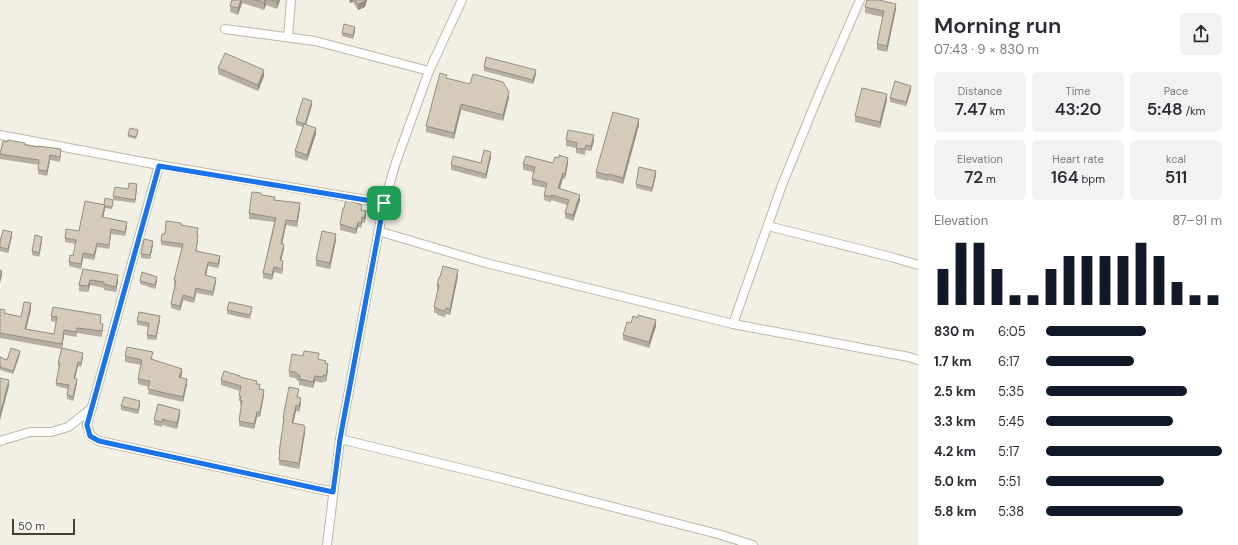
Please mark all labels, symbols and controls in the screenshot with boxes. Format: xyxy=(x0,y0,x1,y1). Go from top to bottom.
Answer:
text: Morning run xyxy=(934,11,1061,40)
button: share xyxy=(1180,13,1222,55)
text: 07:43 · 9 × 830 m xyxy=(934,41,1039,58)
text: Distance xyxy=(958,84,1002,98)
text: Time xyxy=(1066,84,1090,98)
text: Pace xyxy=(1164,84,1188,98)
text: 7.47 xyxy=(955,98,987,120)
text: 43:20 xyxy=(1055,98,1101,120)
text: 5:48 xyxy=(1147,98,1183,120)
text: km xyxy=(987,104,1005,118)
text: /km xyxy=(1183,104,1205,118)
text: Elevation xyxy=(957,152,1003,166)
text: Heart rate xyxy=(1052,152,1104,166)
text: kcal xyxy=(1166,152,1186,166)
text: 72 xyxy=(964,166,983,188)
text: 164 xyxy=(1051,166,1079,188)
text: 511 xyxy=(1165,166,1187,188)
text: m xyxy=(983,172,996,186)
text: bpm xyxy=(1079,172,1105,186)
pin xyxy=(367,186,401,220)
icon: arrive xyxy=(373,192,395,214)
text: Elevation xyxy=(934,212,988,229)
text: 87–91 m xyxy=(1172,212,1222,229)
text: 830 m xyxy=(934,323,975,340)
text: 6:05 xyxy=(998,323,1026,340)
text: 1.7 km xyxy=(934,353,971,370)
text: 6:17 xyxy=(998,353,1020,370)
text: 2.5 km xyxy=(934,383,976,400)
text: 5:35 xyxy=(998,383,1024,400)
text: 3.3 km xyxy=(934,413,976,430)
text: 5:45 xyxy=(998,413,1024,430)
text: 4.2 km xyxy=(934,443,976,460)
text: 5:17 xyxy=(998,443,1020,460)
text: 5.0 km xyxy=(934,473,977,490)
text: 5:51 xyxy=(998,473,1021,490)
text: 5.8 km xyxy=(934,503,976,520)
text: 5:38 xyxy=(998,503,1024,520)
scale bar xyxy=(12,517,75,536)
text: 50 m xyxy=(18,519,45,533)

